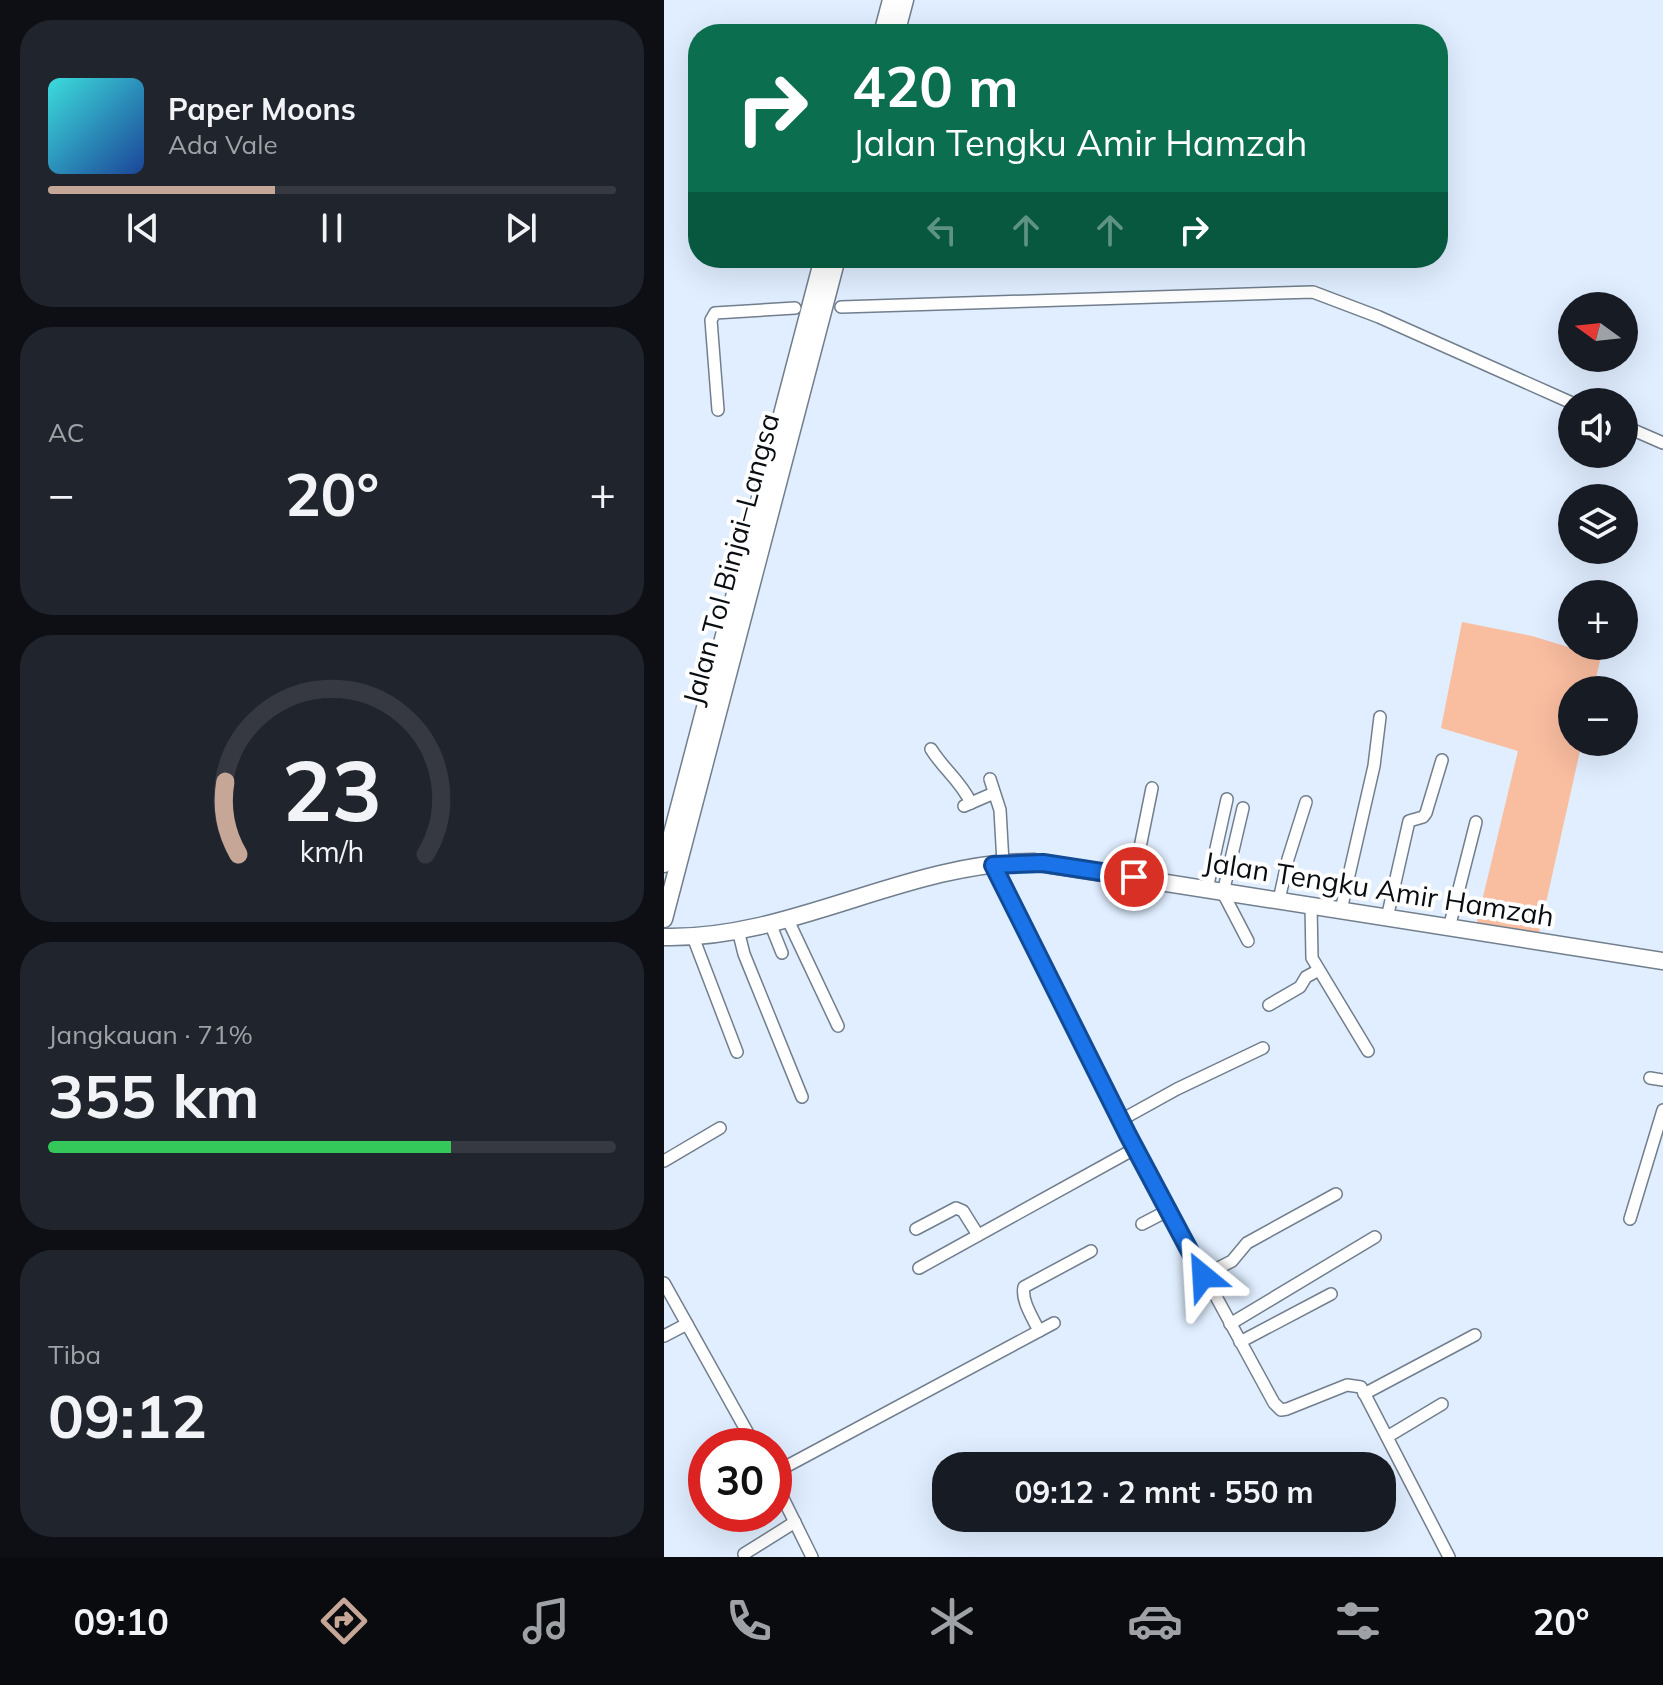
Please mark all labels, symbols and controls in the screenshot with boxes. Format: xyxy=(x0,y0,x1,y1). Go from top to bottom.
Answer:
text: 420 m xyxy=(852,51,1019,121)
icon: right xyxy=(720,56,824,160)
text: Paper Moons xyxy=(168,90,356,128)
text: Jalan Tengku Amir Hamzah xyxy=(852,120,1307,165)
text: Ada Vale xyxy=(168,128,278,161)
icon: previous xyxy=(121,206,165,250)
icon: pause xyxy=(310,206,354,250)
icon: next xyxy=(499,206,543,250)
icon: left xyxy=(920,208,964,252)
icon: ahead xyxy=(1004,208,1048,252)
icon: ahead xyxy=(1088,208,1132,252)
icon: right xyxy=(1172,208,1216,252)
north arrow xyxy=(1558,292,1638,372)
map controls xyxy=(1558,292,1638,756)
button: sound xyxy=(1558,388,1638,468)
street label: Jalan Tol Binjai–Langsa xyxy=(675,409,786,708)
text: AC xyxy=(48,416,85,449)
text: 20° xyxy=(285,456,379,531)
text: − xyxy=(48,466,74,521)
text: + xyxy=(590,466,616,521)
button: layers xyxy=(1558,484,1638,564)
button: + xyxy=(1558,580,1638,660)
button: − xyxy=(1558,676,1638,756)
text: 23 xyxy=(282,736,382,841)
text: km/h xyxy=(300,833,364,869)
pin xyxy=(1100,843,1168,911)
street label: Jalan Tengku Amir Hamzah xyxy=(1201,844,1557,933)
icon: arrive xyxy=(1112,855,1156,899)
text: Jangkauan · 71% xyxy=(48,1018,253,1051)
text: 355 km xyxy=(48,1058,260,1133)
position arrow xyxy=(1161,1234,1245,1318)
text: Tiba xyxy=(48,1338,101,1371)
text: 09:12 xyxy=(48,1378,207,1453)
speed limit sign: 30 xyxy=(688,1428,792,1532)
text: 09:12 · 2 mnt · 550 m xyxy=(1014,1473,1314,1511)
icon: directions xyxy=(316,1593,372,1649)
icon: music xyxy=(518,1593,574,1649)
icon: phone xyxy=(721,1593,777,1649)
icon: climate xyxy=(924,1593,980,1649)
icon: car xyxy=(1127,1593,1183,1649)
icon: filters xyxy=(1330,1593,1386,1649)
text: 09:10 xyxy=(73,1599,169,1644)
text: 20° xyxy=(1533,1599,1590,1644)

